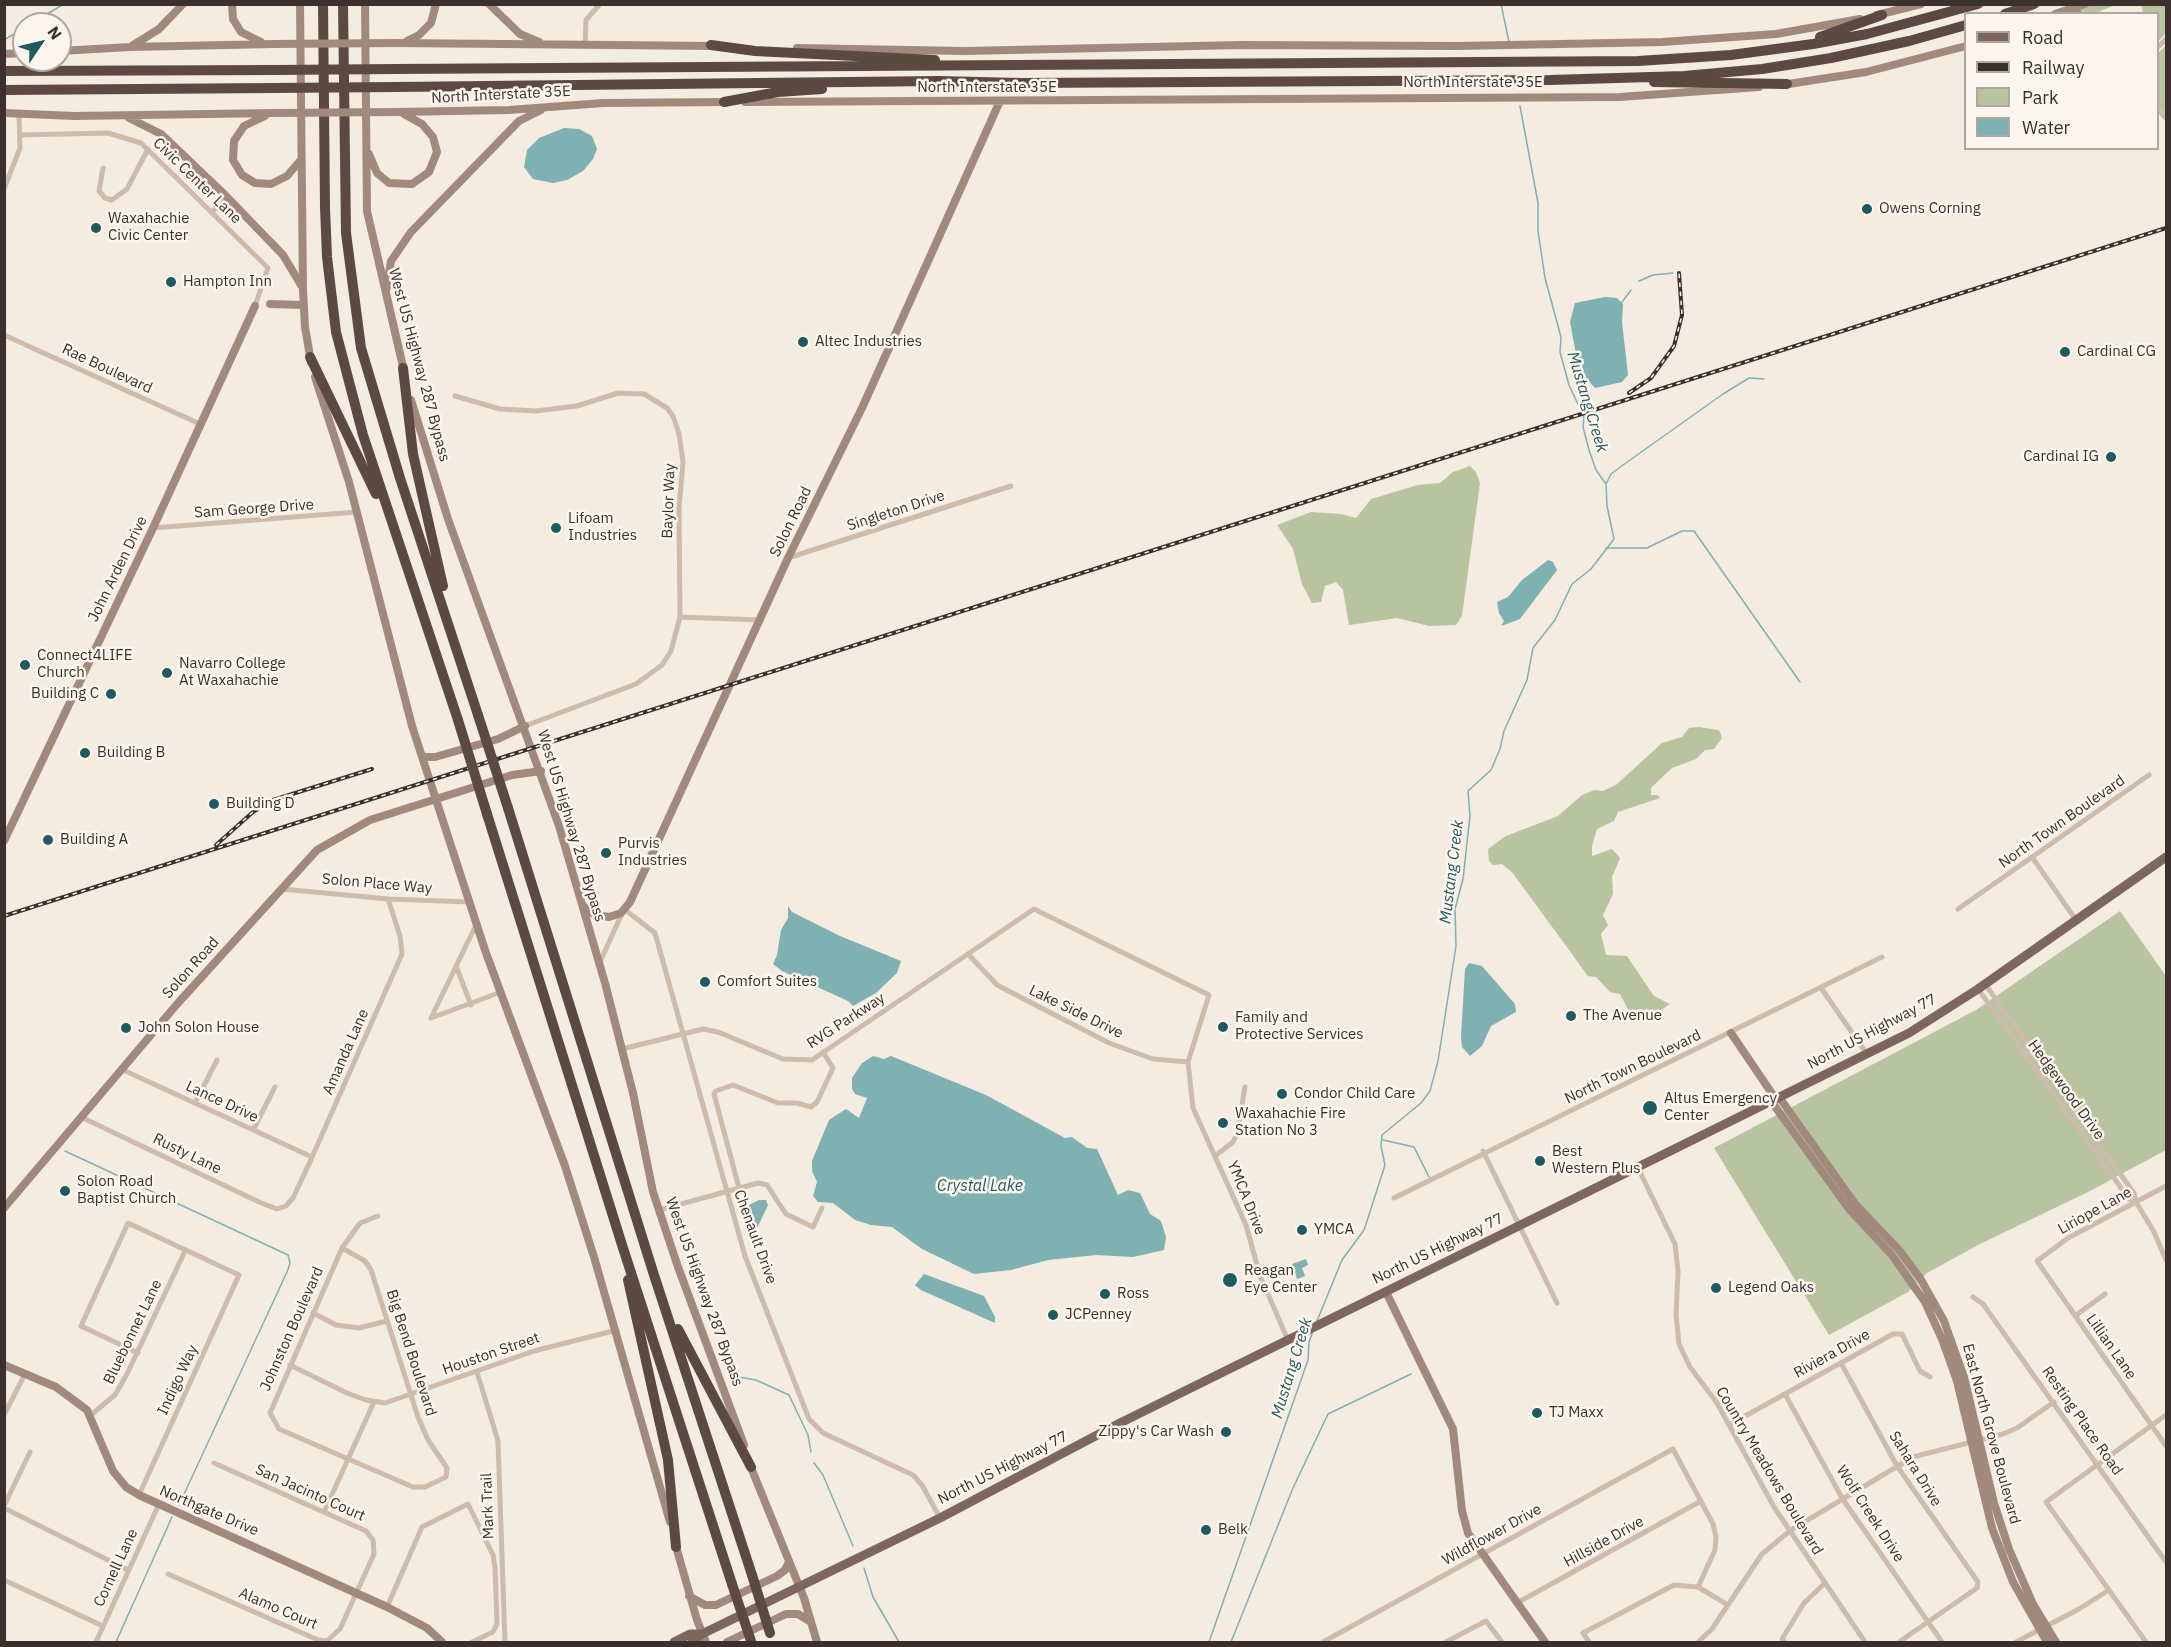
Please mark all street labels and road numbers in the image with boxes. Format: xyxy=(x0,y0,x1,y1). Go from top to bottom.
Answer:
street label: North Interstate 35E xyxy=(1403,74,1543,92)
street label: North Interstate 35E xyxy=(917,79,1057,97)
street label: North Interstate 35E xyxy=(431,82,571,108)
street label: Civic Center Lane xyxy=(149,134,245,228)
street label: West US Highway 287 Bypass xyxy=(384,266,454,464)
street label: Rae Boulevard xyxy=(59,340,155,398)
street label: Baylor Way xyxy=(659,463,679,539)
street label: Solon Road xyxy=(766,484,816,560)
street label: Singleton Drive xyxy=(845,487,947,535)
street label: Sam George Drive xyxy=(194,496,314,522)
street label: John Arden Drive xyxy=(85,513,151,625)
street label: West US Highway 287 Bypass xyxy=(533,728,609,924)
street label: North Town Boulevard xyxy=(1996,772,2128,872)
street label: Solon Place Way xyxy=(321,870,433,898)
street label: Solon Road xyxy=(159,934,223,1002)
street label: Lake Side Drive xyxy=(1026,981,1126,1043)
street label: RVG Parkway xyxy=(804,989,888,1053)
street label: North US Highway 77 xyxy=(1804,990,1940,1074)
street label: Amanda Lane xyxy=(319,1006,373,1098)
street label: North Town Boulevard xyxy=(1562,1026,1704,1108)
street label: Hedgewood Drive xyxy=(2024,1037,2108,1143)
street label: Lance Drive xyxy=(183,1077,261,1127)
street label: Rusty Lane xyxy=(150,1130,224,1178)
street label: YMCA Drive xyxy=(1223,1158,1269,1238)
street label: Liriope Lane xyxy=(2055,1183,2135,1239)
street label: Chenault Drive xyxy=(730,1188,780,1286)
street label: West US Highway 287 Bypass xyxy=(661,1195,747,1389)
street label: North US Highway 77 xyxy=(1370,1209,1506,1289)
street label: Johnston Boulevard xyxy=(256,1264,328,1394)
street label: Bluebonnet Lane xyxy=(100,1277,166,1387)
street label: Big Bend Boulevard xyxy=(382,1287,440,1419)
street label: Lillian Lane xyxy=(2082,1311,2140,1383)
street label: Riviera Drive xyxy=(1791,1326,1873,1382)
street label: Houston Street xyxy=(440,1329,542,1379)
street label: Indigo Way xyxy=(154,1342,202,1418)
street label: East North Grove Boulevard xyxy=(1958,1342,2024,1526)
street label: Resting Place Road xyxy=(2038,1363,2126,1479)
street label: Country Meadows Boulevard xyxy=(1712,1384,1826,1558)
street label: North US Highway 77 xyxy=(935,1427,1071,1509)
street label: Sahara Drive xyxy=(1885,1428,1945,1510)
street label: San Jacinto Court xyxy=(252,1461,368,1525)
street label: Wolf Creek Drive xyxy=(1832,1462,1908,1566)
street label: Mark Trail xyxy=(478,1473,498,1539)
street label: Northgate Drive xyxy=(157,1482,261,1540)
street label: Wildflower Drive xyxy=(1439,1500,1545,1570)
street label: Hillside Drive xyxy=(1561,1513,1647,1571)
street label: Cornell Lane xyxy=(90,1526,142,1610)
street label: Alamo Court xyxy=(236,1584,320,1634)

